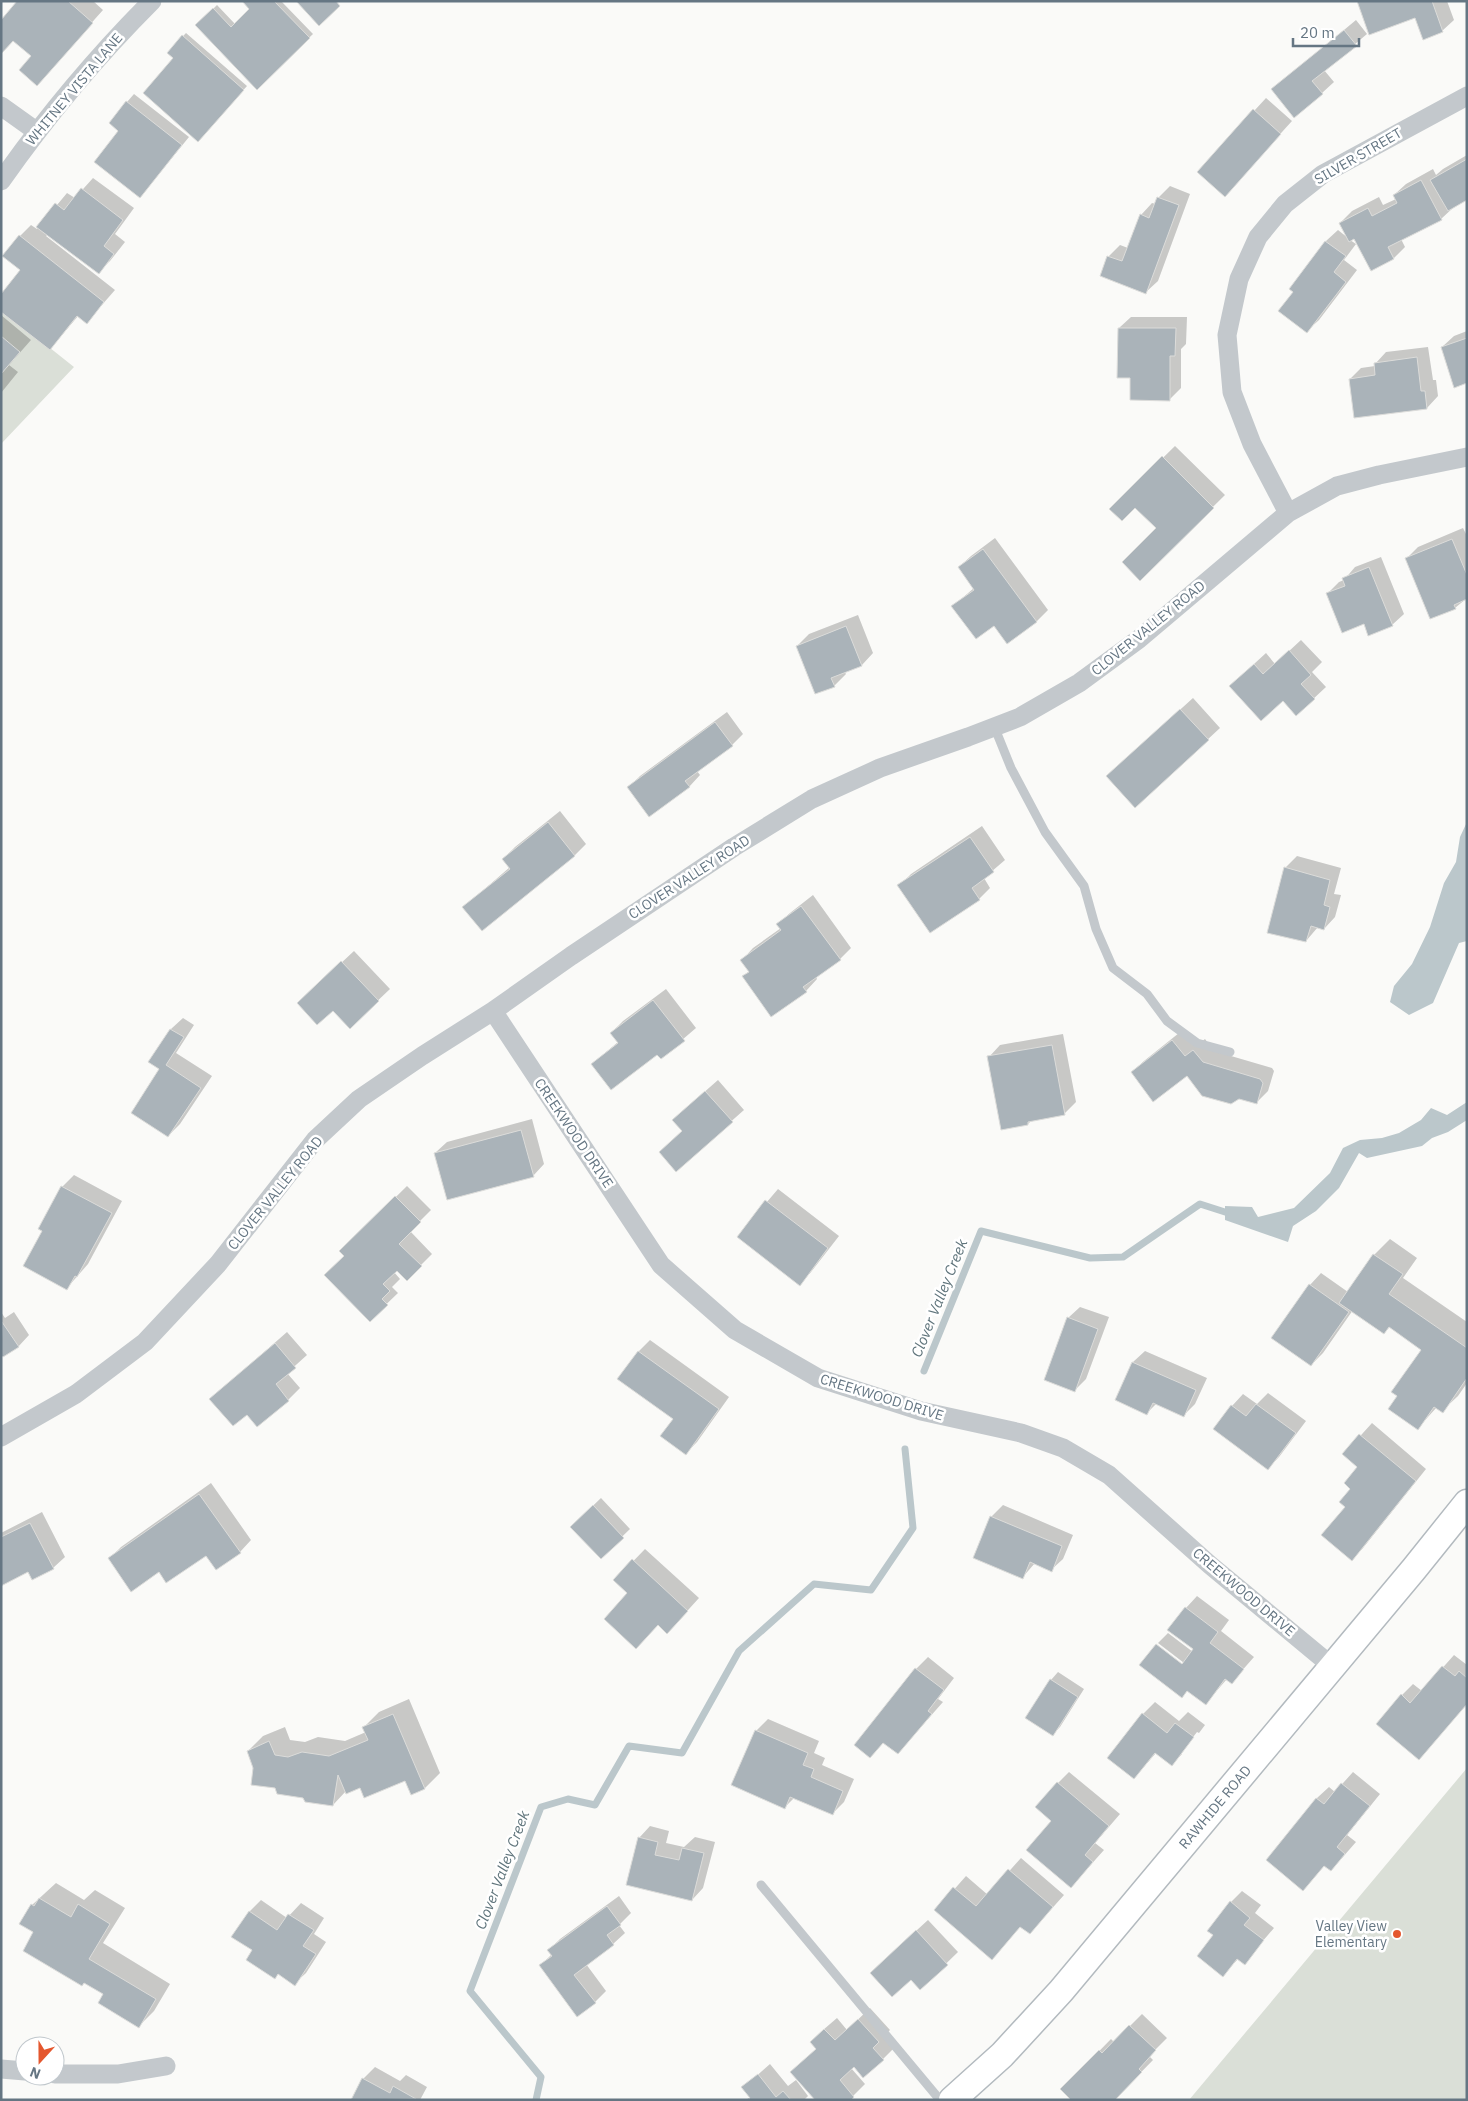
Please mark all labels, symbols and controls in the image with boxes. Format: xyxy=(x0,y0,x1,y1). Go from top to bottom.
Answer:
scale bar xyxy=(1293,15,1359,47)
text: 20 m xyxy=(1300,23,1335,42)
street label: WHITNEY VISTA LANE xyxy=(22,29,126,149)
street label: SILVER STREET xyxy=(1311,124,1405,188)
street label: CLOVER VALLEY ROAD xyxy=(1087,577,1209,679)
street label: CLOVER VALLEY ROAD xyxy=(625,831,753,923)
street label: CREEKWOOD DRIVE xyxy=(531,1075,617,1191)
street label: CLOVER VALLEY ROAD xyxy=(224,1132,326,1254)
water label: Clover Valley Creek xyxy=(907,1236,971,1360)
street label: CREEKWOOD DRIVE xyxy=(818,1370,946,1424)
street label: CREEKWOOD DRIVE xyxy=(1189,1544,1299,1640)
street label: RAWHIDE ROAD xyxy=(1175,1762,1255,1852)
water label: Clover Valley Creek xyxy=(471,1808,533,1932)
place label: Valley View Elementary xyxy=(1315,1917,1387,1951)
marker: Valley View Elementary xyxy=(1391,1928,1403,1940)
north arrow xyxy=(15,2036,65,2086)
text: N xyxy=(27,2063,43,2083)

